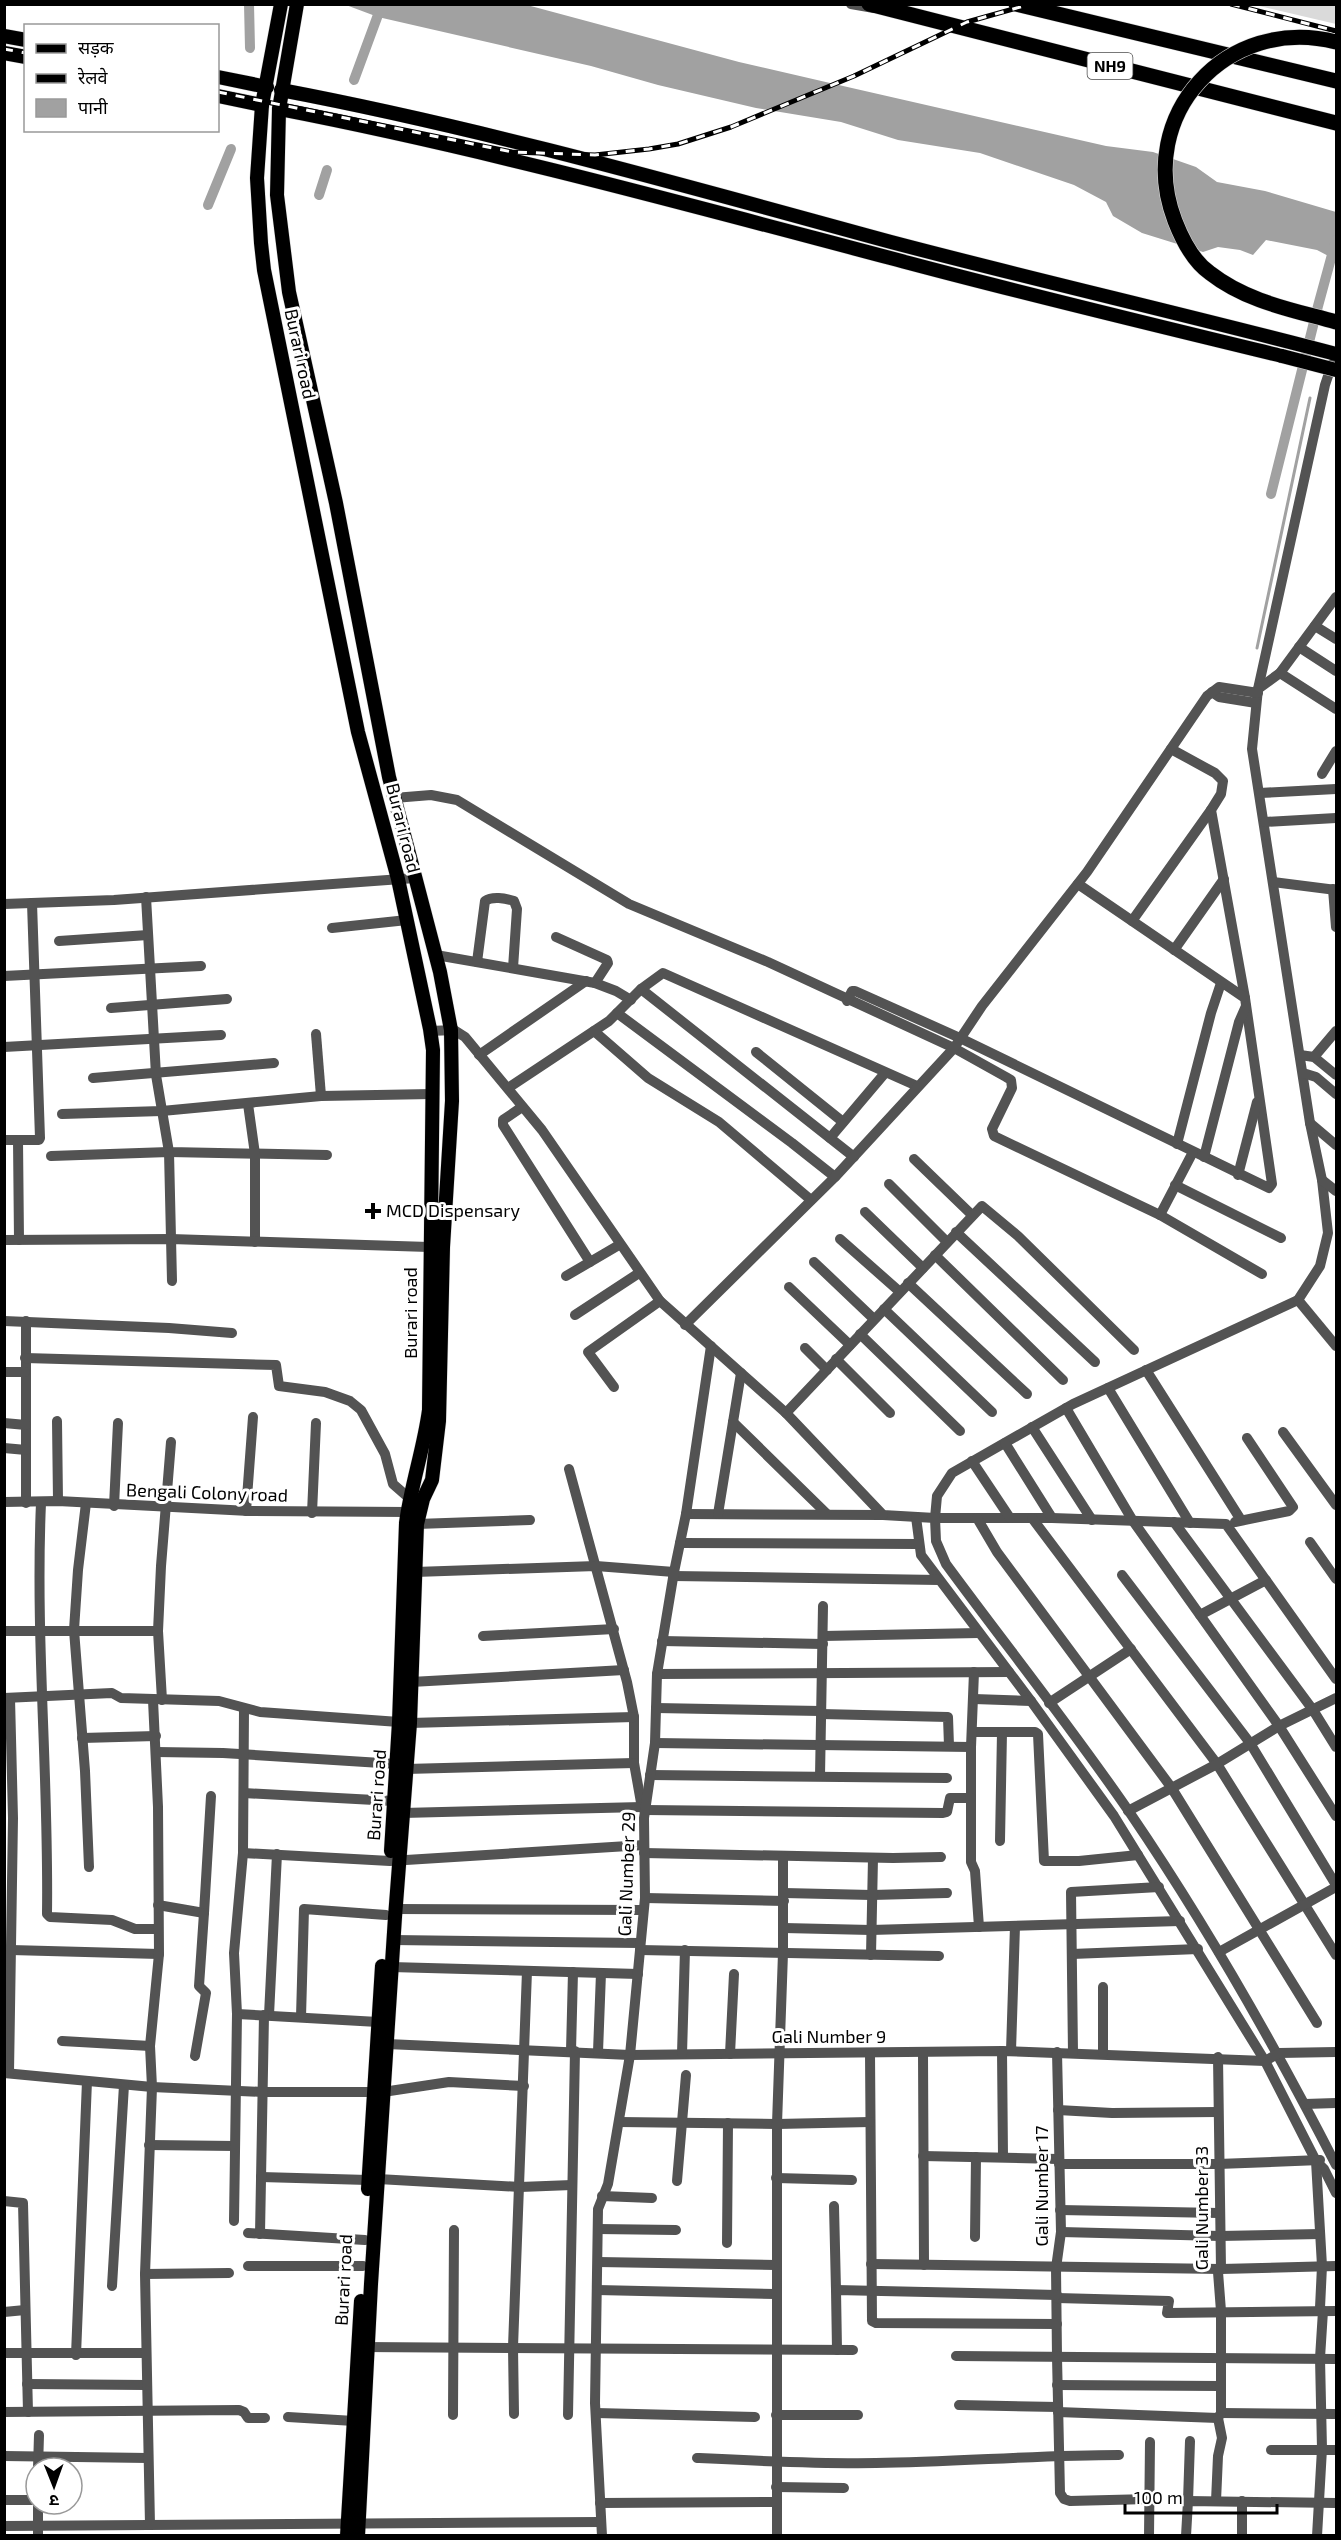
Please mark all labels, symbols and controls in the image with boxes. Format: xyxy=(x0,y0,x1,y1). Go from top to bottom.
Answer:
legend xyxy=(24,24,219,132)
text: सड़क xyxy=(78,36,115,58)
road number: NH9 xyxy=(1088,53,1132,79)
text: रेलवे xyxy=(77,66,109,88)
text: पानी xyxy=(78,96,108,118)
street label: Burari road xyxy=(281,307,321,401)
street label: Burari road xyxy=(382,781,426,875)
place label: MCD Dispensary xyxy=(386,1199,520,1221)
marker: MCD Dispensary xyxy=(364,1202,382,1220)
street label: Burari road xyxy=(399,1267,421,1359)
street label: Bengali Colony road xyxy=(126,1478,288,1506)
street label: Burari road xyxy=(362,1748,390,1841)
street label: Gali Number 29 xyxy=(613,1811,639,1937)
street label: Gali Number 9 xyxy=(772,2025,886,2047)
street label: Gali Number 17 xyxy=(1030,2126,1052,2246)
street label: Gali Number 33 xyxy=(1190,2146,1212,2270)
street label: Burari road xyxy=(330,2234,356,2326)
north arrow xyxy=(24,2456,84,2516)
scale bar xyxy=(1125,2477,1276,2515)
text: 100 m xyxy=(1134,2486,1183,2508)
text: उ xyxy=(49,2492,59,2511)

